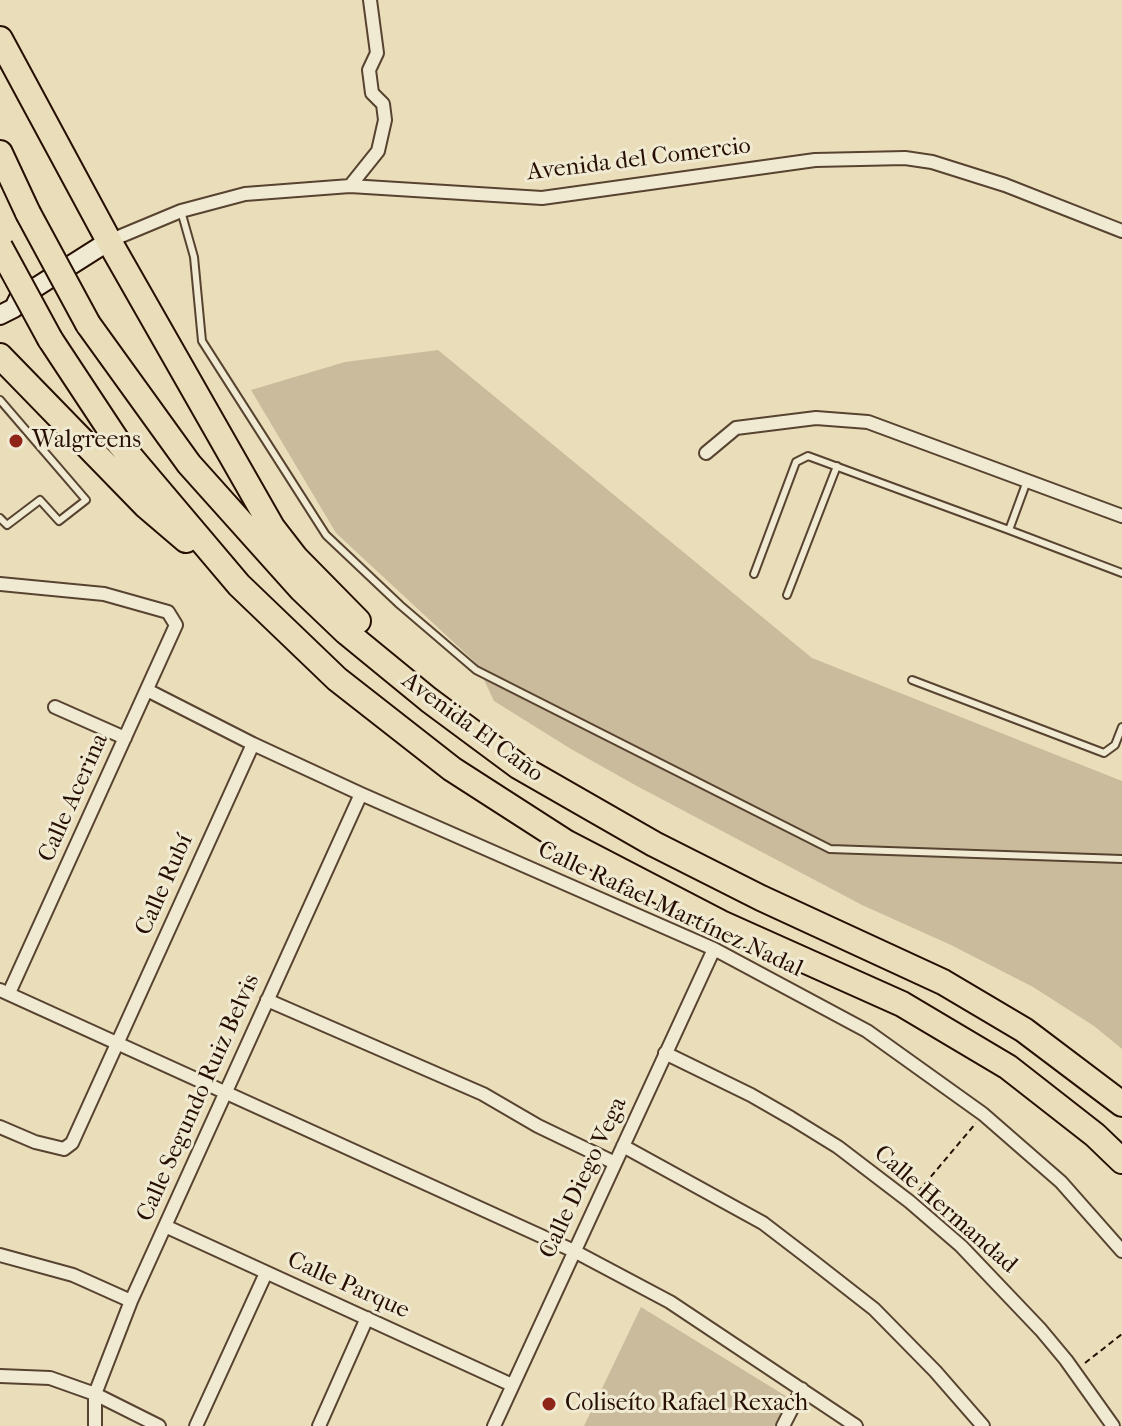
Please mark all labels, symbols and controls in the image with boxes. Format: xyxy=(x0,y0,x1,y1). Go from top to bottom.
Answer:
street label: Avenida del Comercio xyxy=(526,132,752,188)
place label: Walgreens xyxy=(32,427,141,455)
marker: Walgreens xyxy=(7,432,25,450)
street label: Avenida El Caño xyxy=(395,667,549,789)
street label: Calle Acerina xyxy=(33,729,115,867)
street label: Calle Rubí xyxy=(130,830,200,940)
street label: Calle Rafael Martínez Nadal xyxy=(533,836,807,984)
street label: Calle Segundo Ruiz Belvis xyxy=(131,970,267,1226)
street label: Calle Diego Vega xyxy=(534,1093,634,1263)
street label: Calle Hermandad xyxy=(868,1140,1022,1280)
street label: Calle Parque xyxy=(282,1246,414,1326)
place label: Coliseíto Rafael Rexach xyxy=(565,1390,808,1418)
marker: Coliseíto Rafael Rexach xyxy=(540,1395,558,1413)

